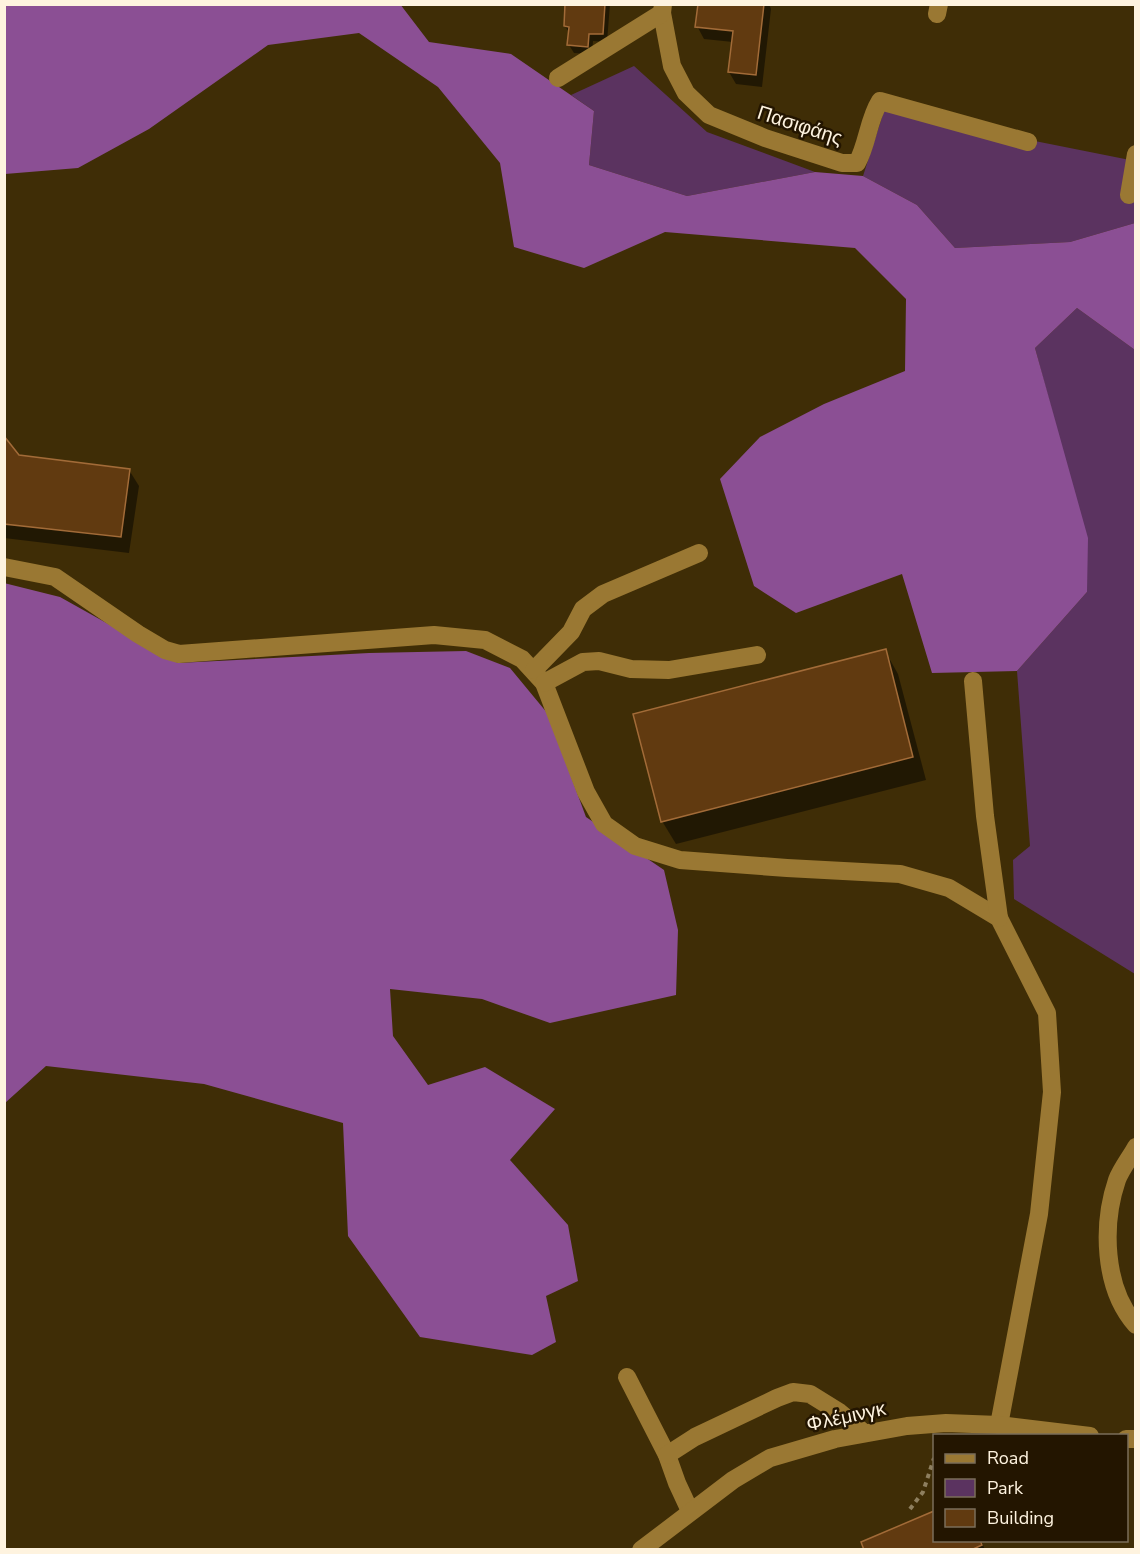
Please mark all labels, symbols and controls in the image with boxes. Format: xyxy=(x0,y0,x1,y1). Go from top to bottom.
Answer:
street label: Πασιφάης xyxy=(754,99,846,152)
street label: Φλέμινγκ xyxy=(804,1395,889,1438)
legend xyxy=(933,1434,1128,1542)
text: Road xyxy=(987,1446,1029,1470)
text: Park xyxy=(987,1476,1024,1500)
text: Building xyxy=(987,1506,1054,1530)

